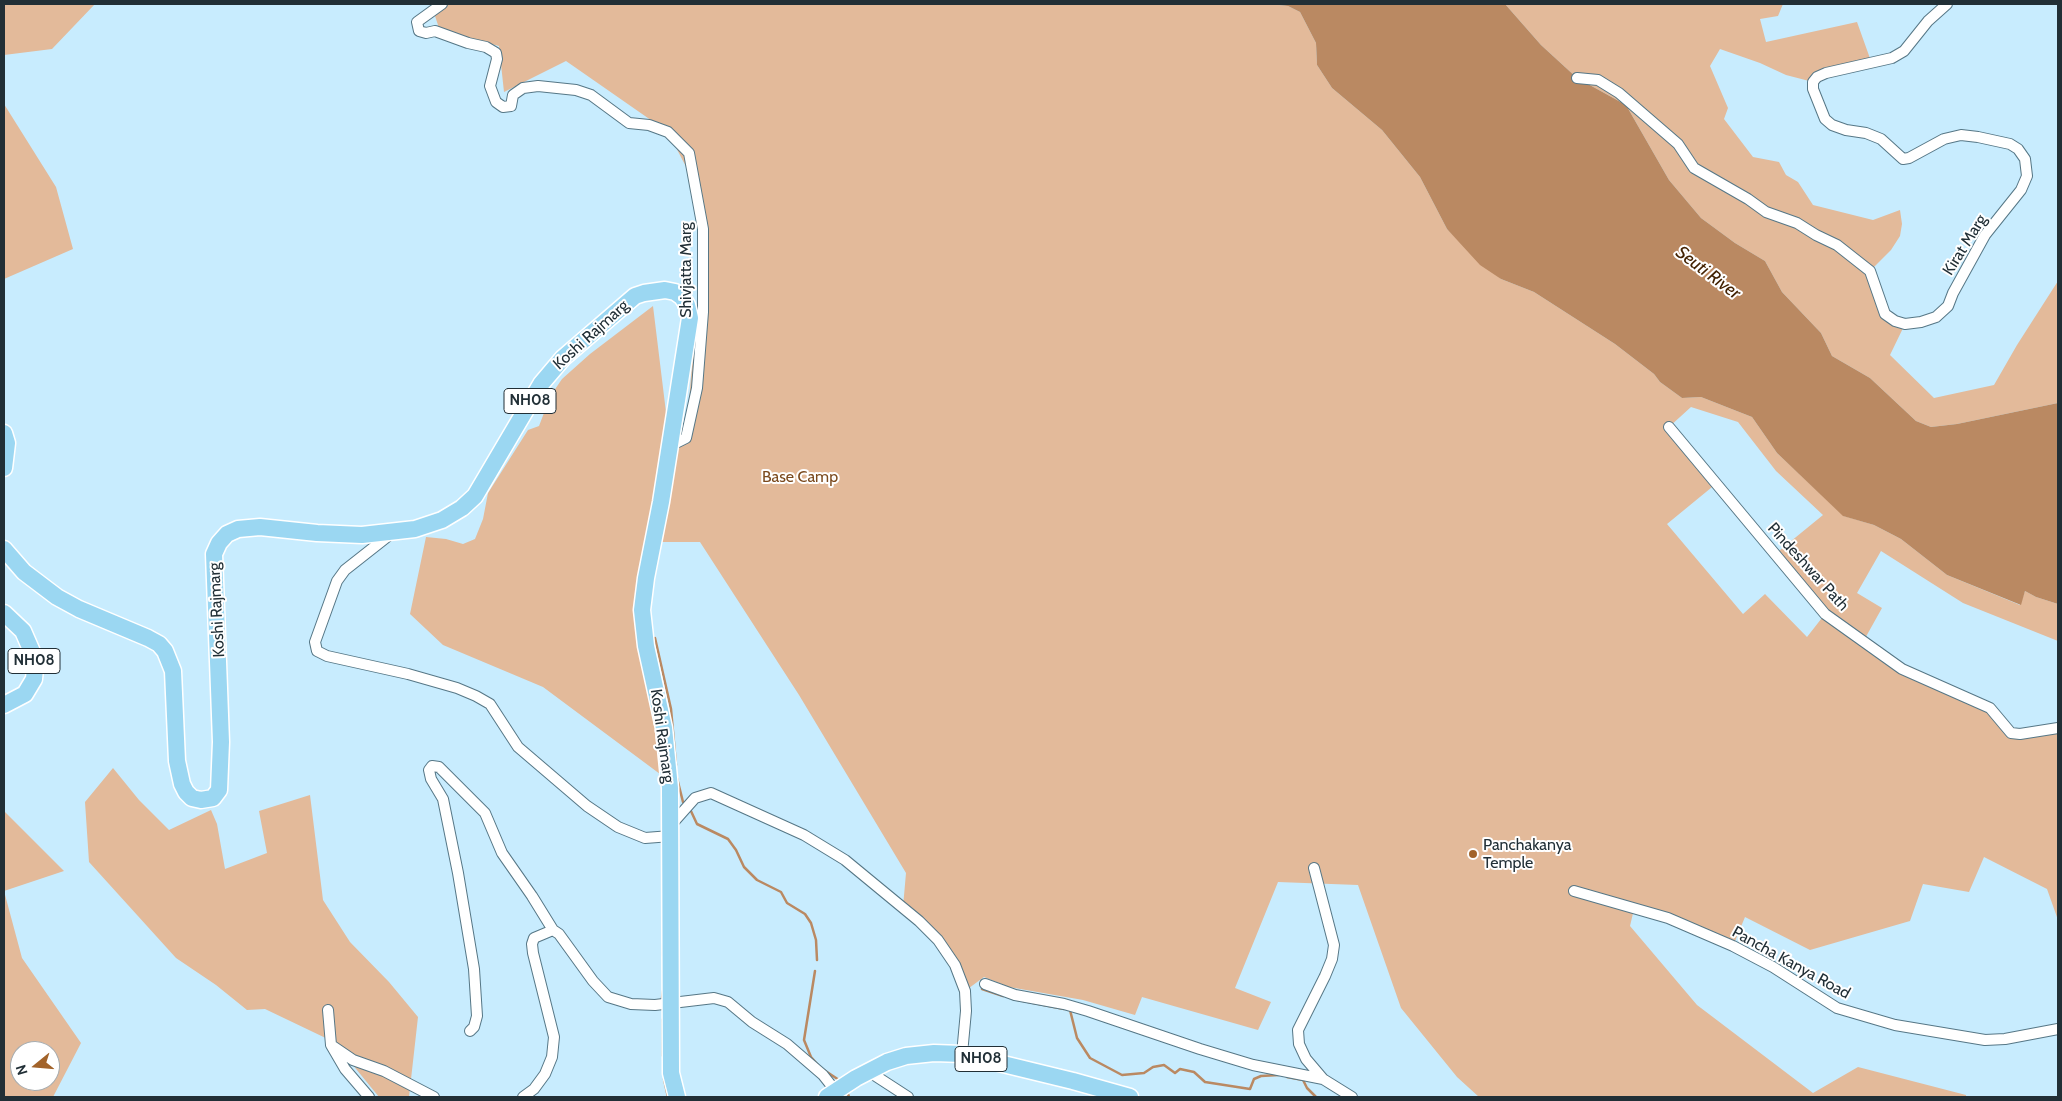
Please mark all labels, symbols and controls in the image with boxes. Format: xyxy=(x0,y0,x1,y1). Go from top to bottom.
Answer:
street label: Kirat Marg xyxy=(1939,211,1991,279)
street label: Shivjatta Marg xyxy=(676,222,696,318)
water label: Seuti River xyxy=(1671,242,1745,304)
street label: Koshi Rajmarg xyxy=(549,296,633,374)
road number: NH08 xyxy=(504,388,556,414)
park label: Base Camp xyxy=(762,467,838,487)
street label: Pindeshwar Path xyxy=(1763,519,1853,615)
street label: Koshi Rajmarg xyxy=(205,562,229,658)
road number: NH08 xyxy=(8,648,60,674)
street label: Koshi Rajmarg xyxy=(646,688,678,784)
place label: Panchakanya Temple xyxy=(1483,835,1571,873)
marker: Panchakanya Temple xyxy=(1467,848,1479,860)
street label: Pancha Kanya Road xyxy=(1729,923,1853,1003)
north arrow xyxy=(10,1041,60,1091)
road number: NH08 xyxy=(955,1046,1007,1072)
text: N xyxy=(12,1063,32,1077)

